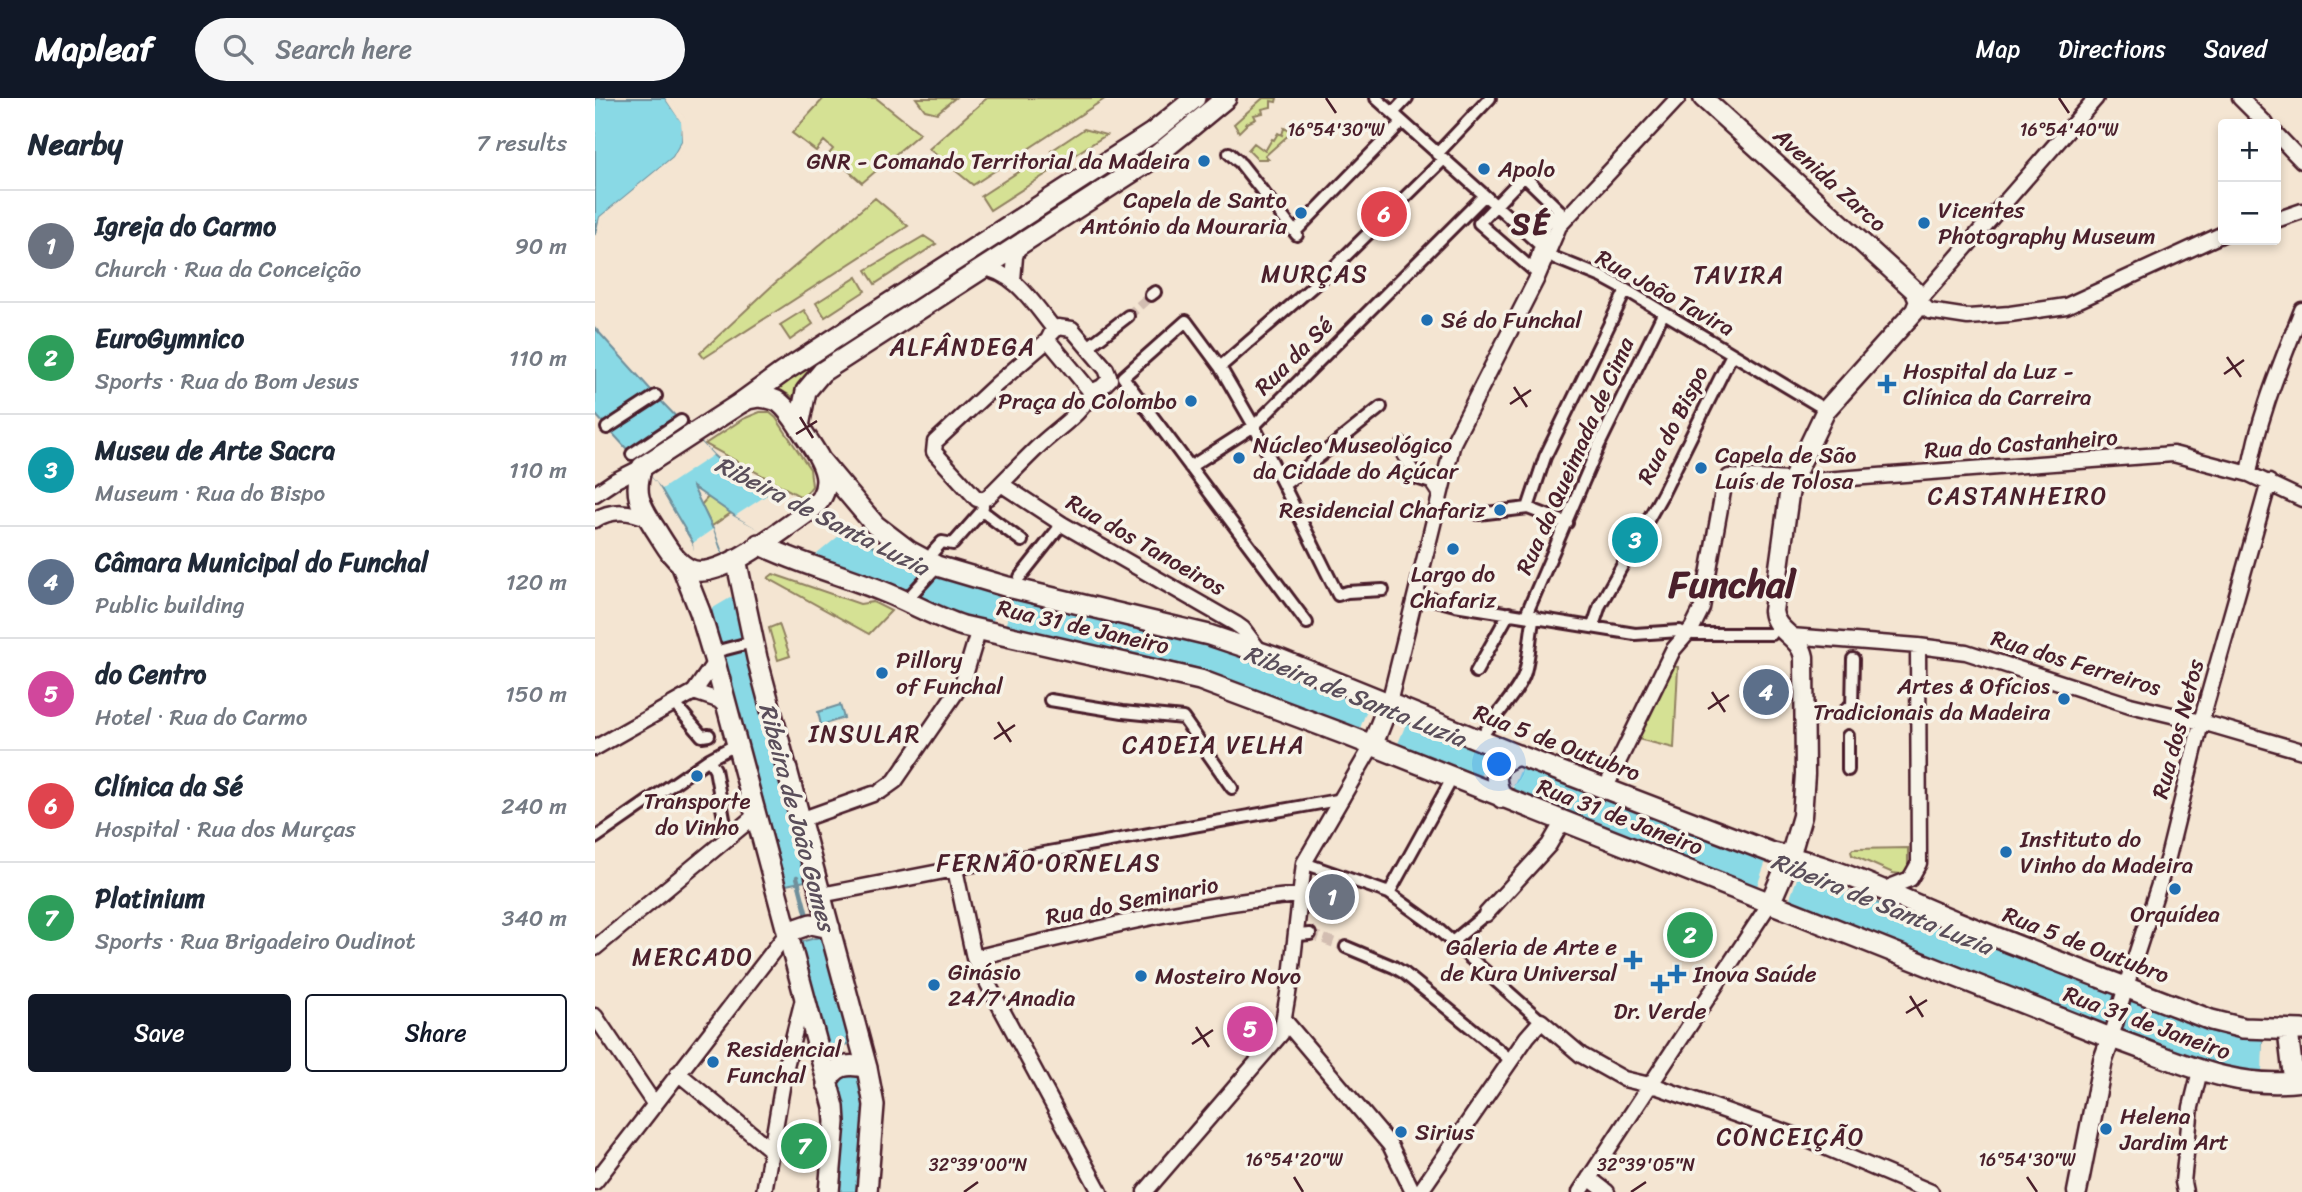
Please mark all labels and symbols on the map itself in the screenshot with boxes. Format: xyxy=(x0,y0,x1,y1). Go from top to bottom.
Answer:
text: 16°54'30"W xyxy=(1287,114,1386,146)
text: 16°54'40"W xyxy=(2020,114,2119,146)
street label: Avenida Zarco xyxy=(1763,116,1897,243)
place label: GNR - Comando Territorial da Madeira xyxy=(807,141,1190,182)
place label: Apolo xyxy=(1497,149,1555,190)
marker: GNR - Comando Territorial da Madeira xyxy=(1196,153,1212,169)
marker: Apolo xyxy=(1476,161,1492,177)
place label: Capela de Santo António da Mouraria xyxy=(1080,180,1287,247)
pin: 6 xyxy=(1361,188,1407,240)
place label: Vicentes Photography Museum xyxy=(1938,190,2156,257)
district label: SÉ xyxy=(1510,197,1551,251)
marker: Capela de Santo António da Mouraria xyxy=(1293,205,1309,221)
marker: Vicentes Photography Museum xyxy=(1916,215,1932,231)
street label: Rua João Tavira xyxy=(1588,238,1742,348)
district label: MURÇAS xyxy=(1261,253,1369,295)
district label: TAVIRA xyxy=(1693,254,1785,296)
place label: Sé do Funchal xyxy=(1441,300,1582,341)
street label: Rua da Sé xyxy=(1244,306,1344,406)
marker: Sé do Funchal xyxy=(1419,312,1435,328)
district label: ALFÂNDEGA xyxy=(889,326,1036,368)
street label: Rua da Queimada de Cima xyxy=(1504,330,1646,582)
place label: Hospital da Luz - Clínica da Carreira xyxy=(1903,351,2092,418)
street label: Rua do Bispo xyxy=(1626,358,1721,492)
marker: Hospital da Luz - Clínica da Carreira xyxy=(1877,374,1897,394)
place label: Praça do Colombo xyxy=(998,381,1177,422)
marker: Praça do Colombo xyxy=(1183,393,1199,409)
street label: Rua do Castanheiro xyxy=(1923,417,2119,471)
place label: Núcleo Museológico da Cidade do Açúcar xyxy=(1253,425,1460,492)
place label: Capela de São Luís de Tolosa xyxy=(1715,435,1857,502)
water label: Ribeira de Santa Luzia xyxy=(708,444,938,589)
marker: Núcleo Museológico da Cidade do Açúcar xyxy=(1231,450,1247,466)
marker: Capela de São Luís de Tolosa xyxy=(1693,460,1709,476)
district label: CASTANHEIRO xyxy=(1928,475,2108,517)
street label: Rua dos Tanoeiros xyxy=(1058,482,1234,608)
place label: Residencial Chafariz xyxy=(1279,490,1486,531)
marker: Residencial Chafariz xyxy=(1492,502,1508,518)
pin: 3 xyxy=(1612,514,1658,566)
marker: Largo do Chafariz xyxy=(1445,541,1461,557)
district label: Funchal xyxy=(1668,552,1797,617)
place label: Largo do Chafariz xyxy=(1410,554,1497,621)
street label: Rua 31 de Janeiro xyxy=(993,587,1173,667)
street label: Rua dos Ferreiros xyxy=(1986,618,2167,708)
water label: Ribeira de Santa Luzia xyxy=(1238,632,1474,760)
place label: Pillory of Funchal xyxy=(896,640,1003,707)
street label: Rua dos Netos xyxy=(2140,654,2216,803)
marker: Pillory of Funchal xyxy=(874,665,890,681)
pin: 4 xyxy=(1743,666,1789,718)
place label: Artes & Ofícios Tradicionais da Madeira xyxy=(1813,666,2051,733)
marker: Artes & Ofícios Tradicionais da Madeira xyxy=(2056,691,2072,707)
street label: Rua 5 de Outubro xyxy=(1468,692,1646,794)
water label: Ribeira de João Gomes xyxy=(746,698,848,939)
district label: INSULAR xyxy=(808,713,921,755)
district label: CADEIA VELHA xyxy=(1122,724,1306,766)
your location xyxy=(1482,747,1516,781)
street label: Rua 31 de Janeiro xyxy=(1531,766,1710,868)
marker: Transporte do Vinho xyxy=(689,768,705,784)
place label: Transporte do Vinho xyxy=(643,781,751,848)
place label: Instituto do Vinho da Madeira xyxy=(2019,819,2193,886)
water label: Ribeira de Santa Luzia xyxy=(1765,840,2001,968)
district label: FERNÃO ORNELAS xyxy=(936,842,1162,884)
marker: Instituto do Vinho da Madeira xyxy=(1998,844,2014,860)
street label: Rua do Seminario xyxy=(1042,864,1222,938)
pin: 1 xyxy=(1309,871,1355,923)
marker: Orquídea xyxy=(2167,881,2183,897)
street label: Rua 5 de Outubro xyxy=(1997,894,2175,996)
place label: Orquídea xyxy=(2130,894,2220,935)
pin: 2 xyxy=(1667,909,1713,961)
place label: Galeria de Arte e de Kura Universal xyxy=(1440,927,1617,994)
district label: MERCADO xyxy=(632,936,754,978)
marker: Galeria de Arte e de Kura Universal xyxy=(1623,950,1643,970)
place label: Ginásio 24/7 Anadia xyxy=(948,952,1076,1019)
place label: Inova Saúde xyxy=(1692,954,1817,995)
place label: Mosteiro Novo xyxy=(1155,956,1301,997)
marker: Inova Saúde xyxy=(1667,964,1687,984)
marker: Mosteiro Novo xyxy=(1133,968,1149,984)
marker: Dr. Verde xyxy=(1650,974,1670,994)
street label: Rua 31 de Janeiro xyxy=(2058,974,2237,1072)
marker: Ginásio 24/7 Anadia xyxy=(926,977,942,993)
place label: Dr. Verde xyxy=(1613,991,1707,1032)
pin: 5 xyxy=(1227,1003,1273,1055)
place label: Residencial Funchal xyxy=(727,1029,842,1096)
marker: Residencial Funchal xyxy=(705,1054,721,1070)
place label: Helena Jardim Art xyxy=(2119,1096,2228,1163)
place label: Sirius xyxy=(1415,1112,1475,1153)
district label: CONCEIÇÃO xyxy=(1716,1116,1866,1158)
pin: 7 xyxy=(781,1120,827,1172)
marker: Helena Jardim Art xyxy=(2098,1121,2114,1137)
marker: Sirius xyxy=(1393,1124,1409,1140)
text: 16°54'20"W xyxy=(1245,1144,1344,1176)
text: 16°54'30"W xyxy=(1978,1144,2077,1176)
text: 32°39'00"N xyxy=(929,1149,1028,1181)
text: 32°39'05"N xyxy=(1597,1149,1695,1181)

